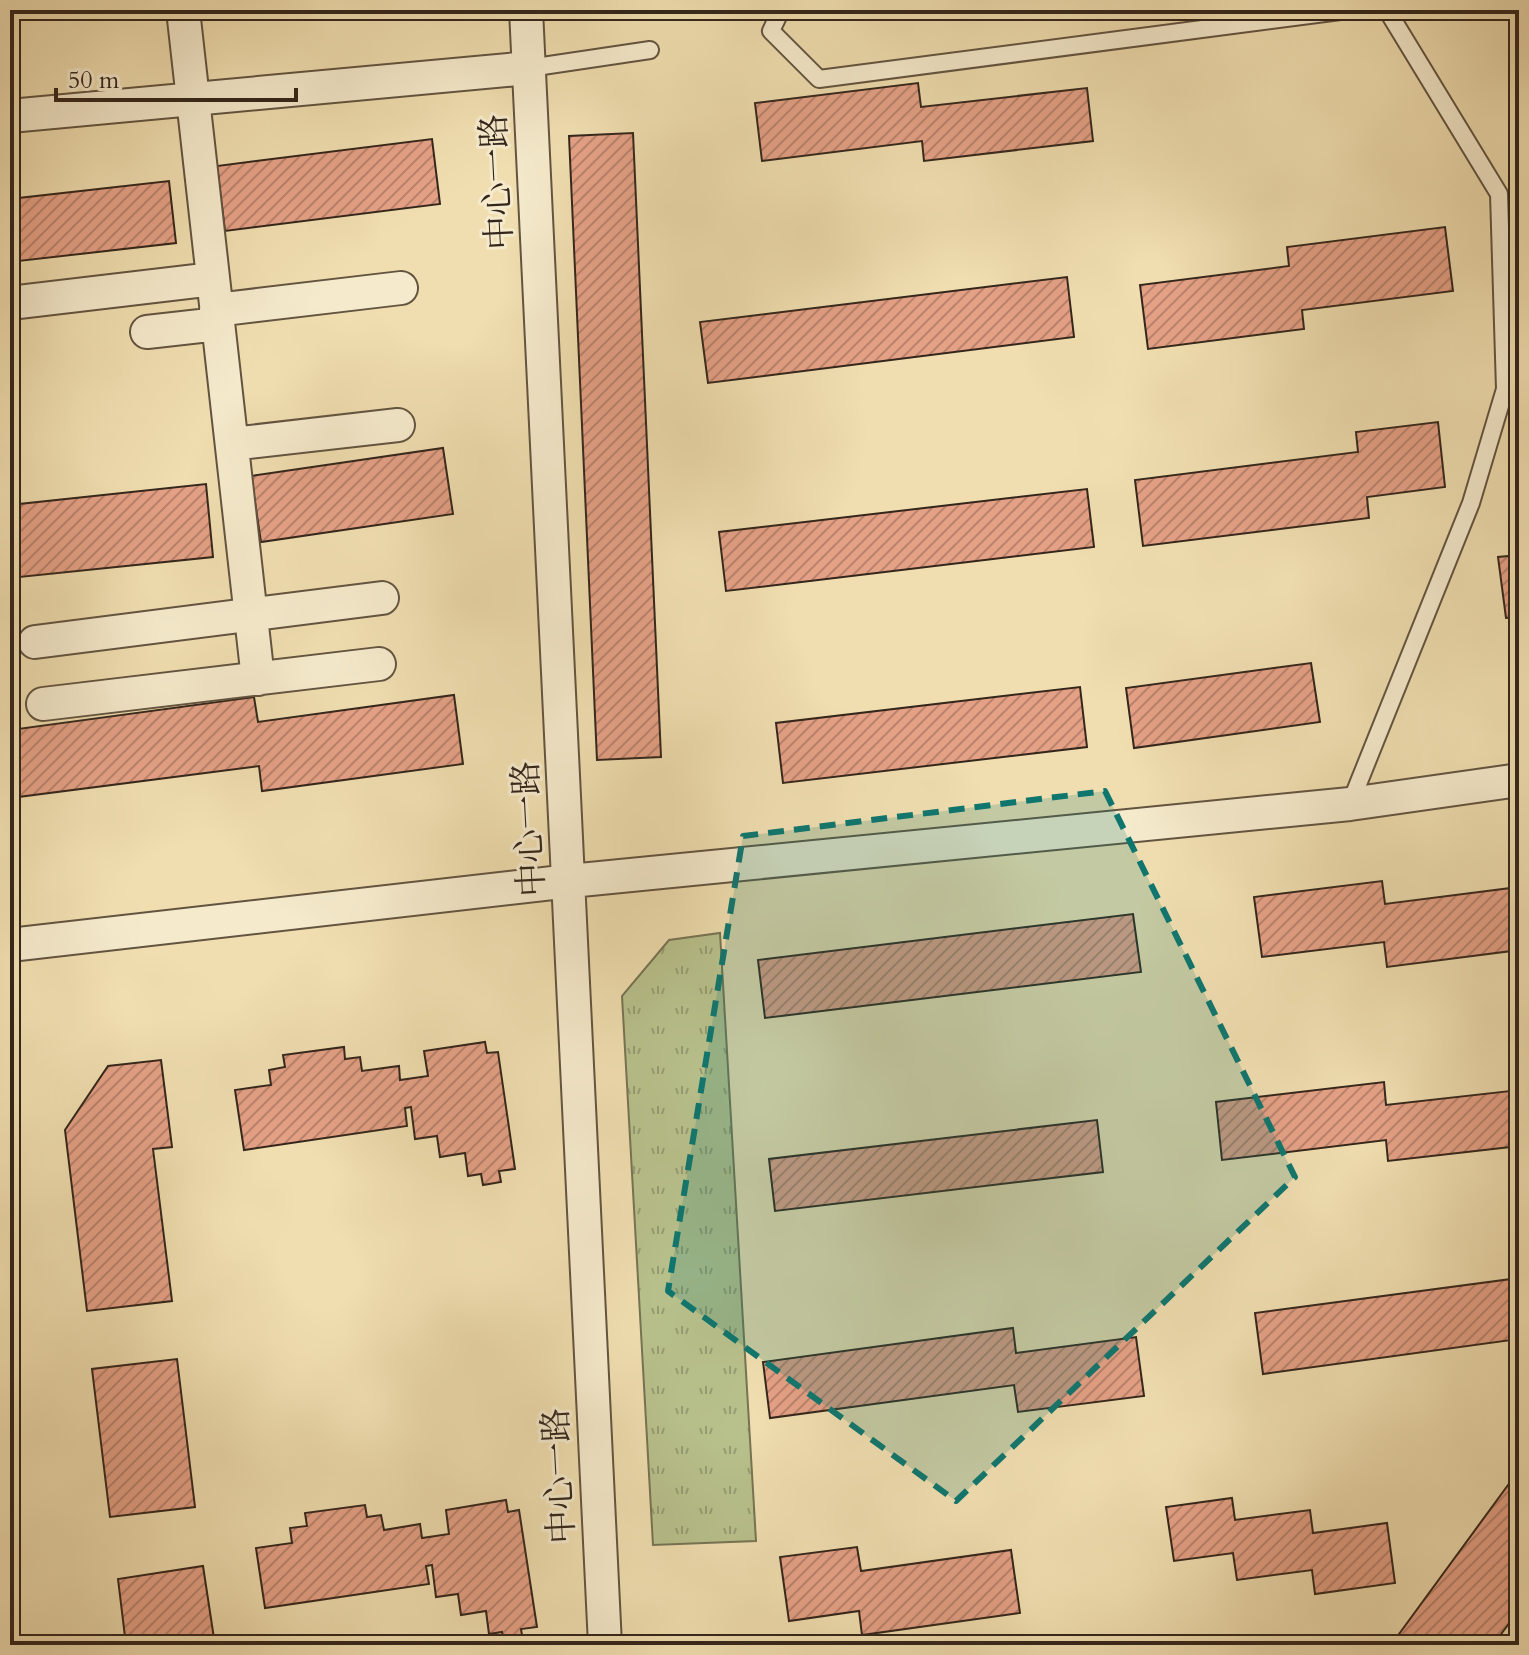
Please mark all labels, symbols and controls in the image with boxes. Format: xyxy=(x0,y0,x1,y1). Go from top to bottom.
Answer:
scale bar xyxy=(56,52,296,102)
text: 50 m xyxy=(68,64,120,97)
street label: 中心一路 xyxy=(470,113,524,251)
street label: 中心一路 xyxy=(502,760,556,898)
street label: 中心一路 xyxy=(532,1407,586,1545)

